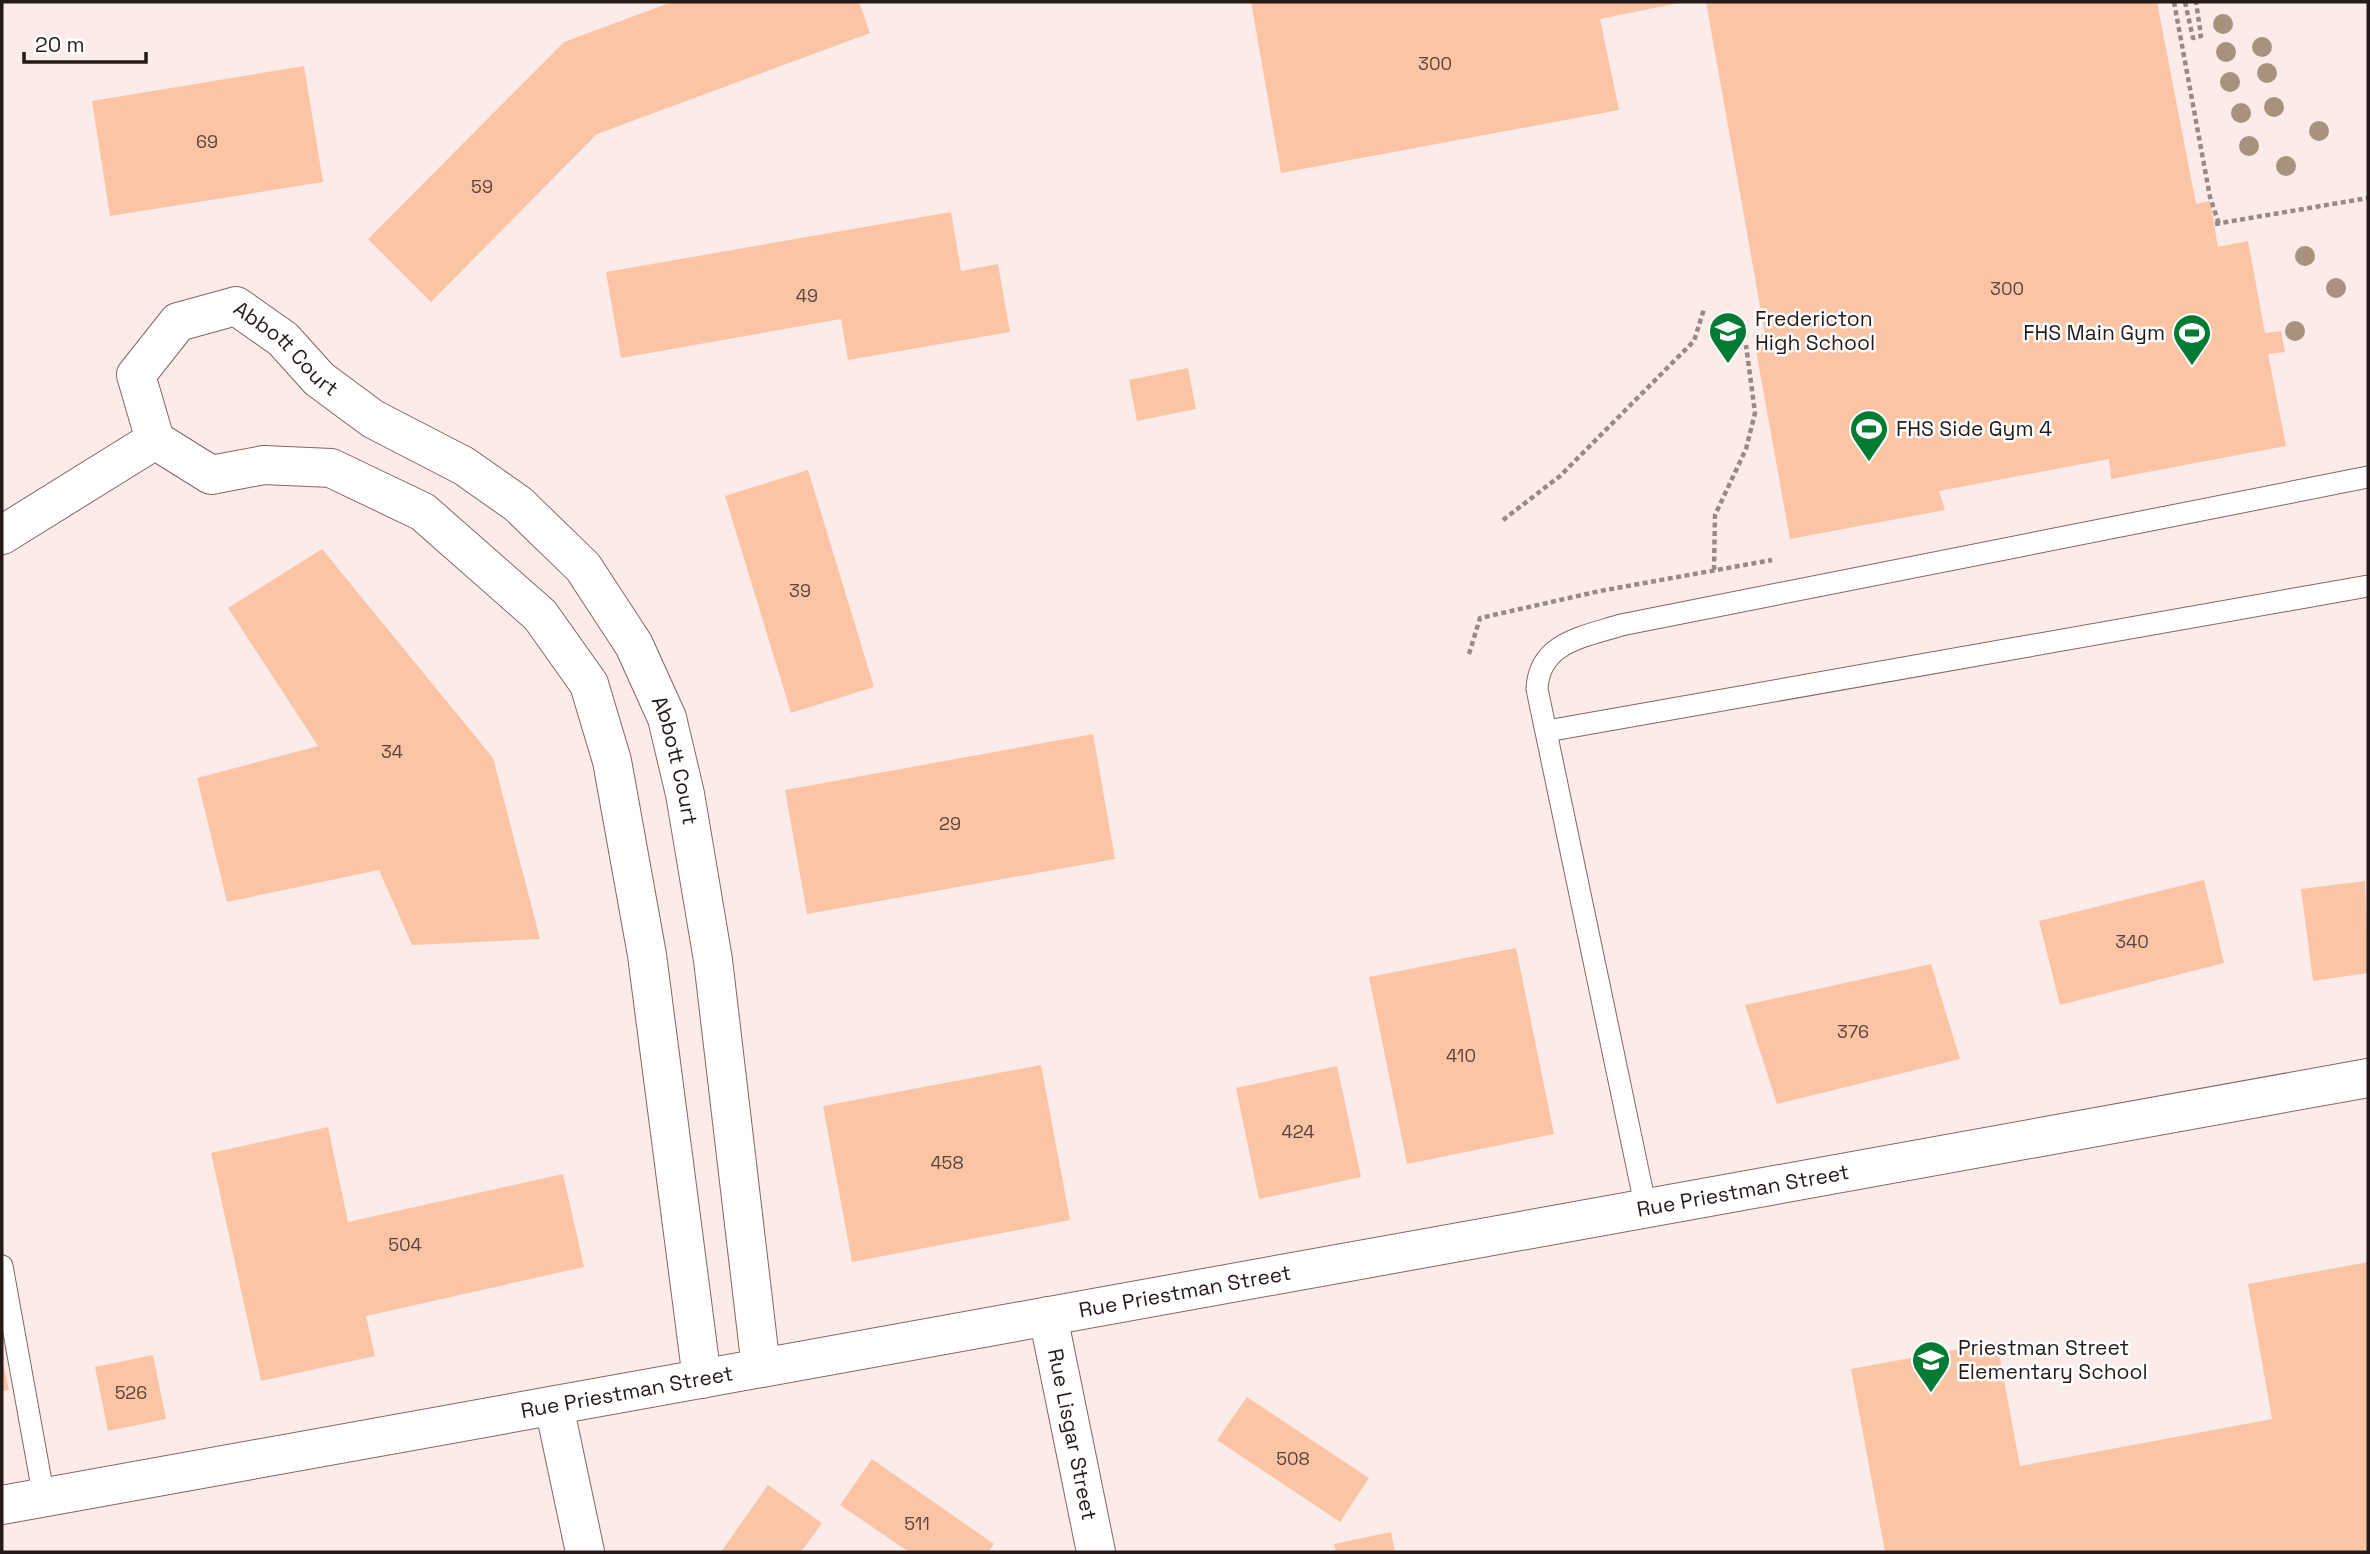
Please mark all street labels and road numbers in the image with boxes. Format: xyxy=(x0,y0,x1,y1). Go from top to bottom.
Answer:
street label: Abbott Court xyxy=(228,294,344,402)
street label: Abbott Court xyxy=(646,691,704,827)
street label: Rue Priestman Street xyxy=(1634,1158,1851,1223)
street label: Rue Priestman Street xyxy=(1076,1259,1293,1323)
street label: Rue Lisgar Street xyxy=(1042,1346,1103,1523)
street label: Rue Priestman Street xyxy=(519,1359,735,1424)

